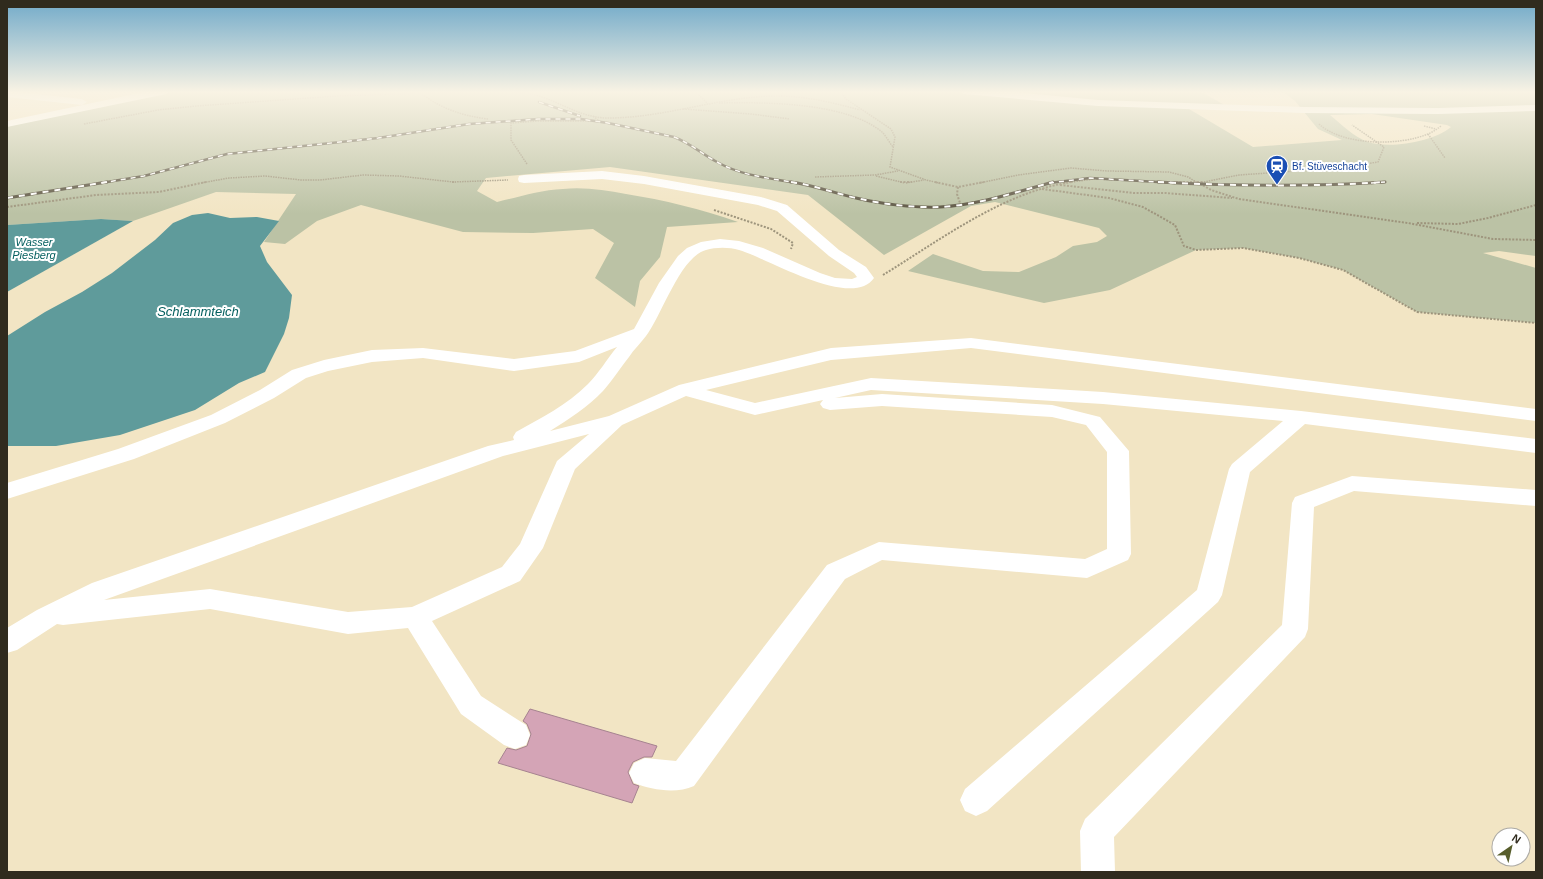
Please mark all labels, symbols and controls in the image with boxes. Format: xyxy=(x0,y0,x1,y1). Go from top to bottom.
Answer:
station icon: Bf. Stüveschacht xyxy=(1264,153,1290,186)
place label: Bf. Stüveschacht xyxy=(1292,161,1367,172)
water label: Wasser Piesberg xyxy=(12,236,57,261)
water label: Schlammteich xyxy=(157,304,239,319)
north arrow xyxy=(1491,827,1531,867)
text: N xyxy=(1510,832,1523,846)

